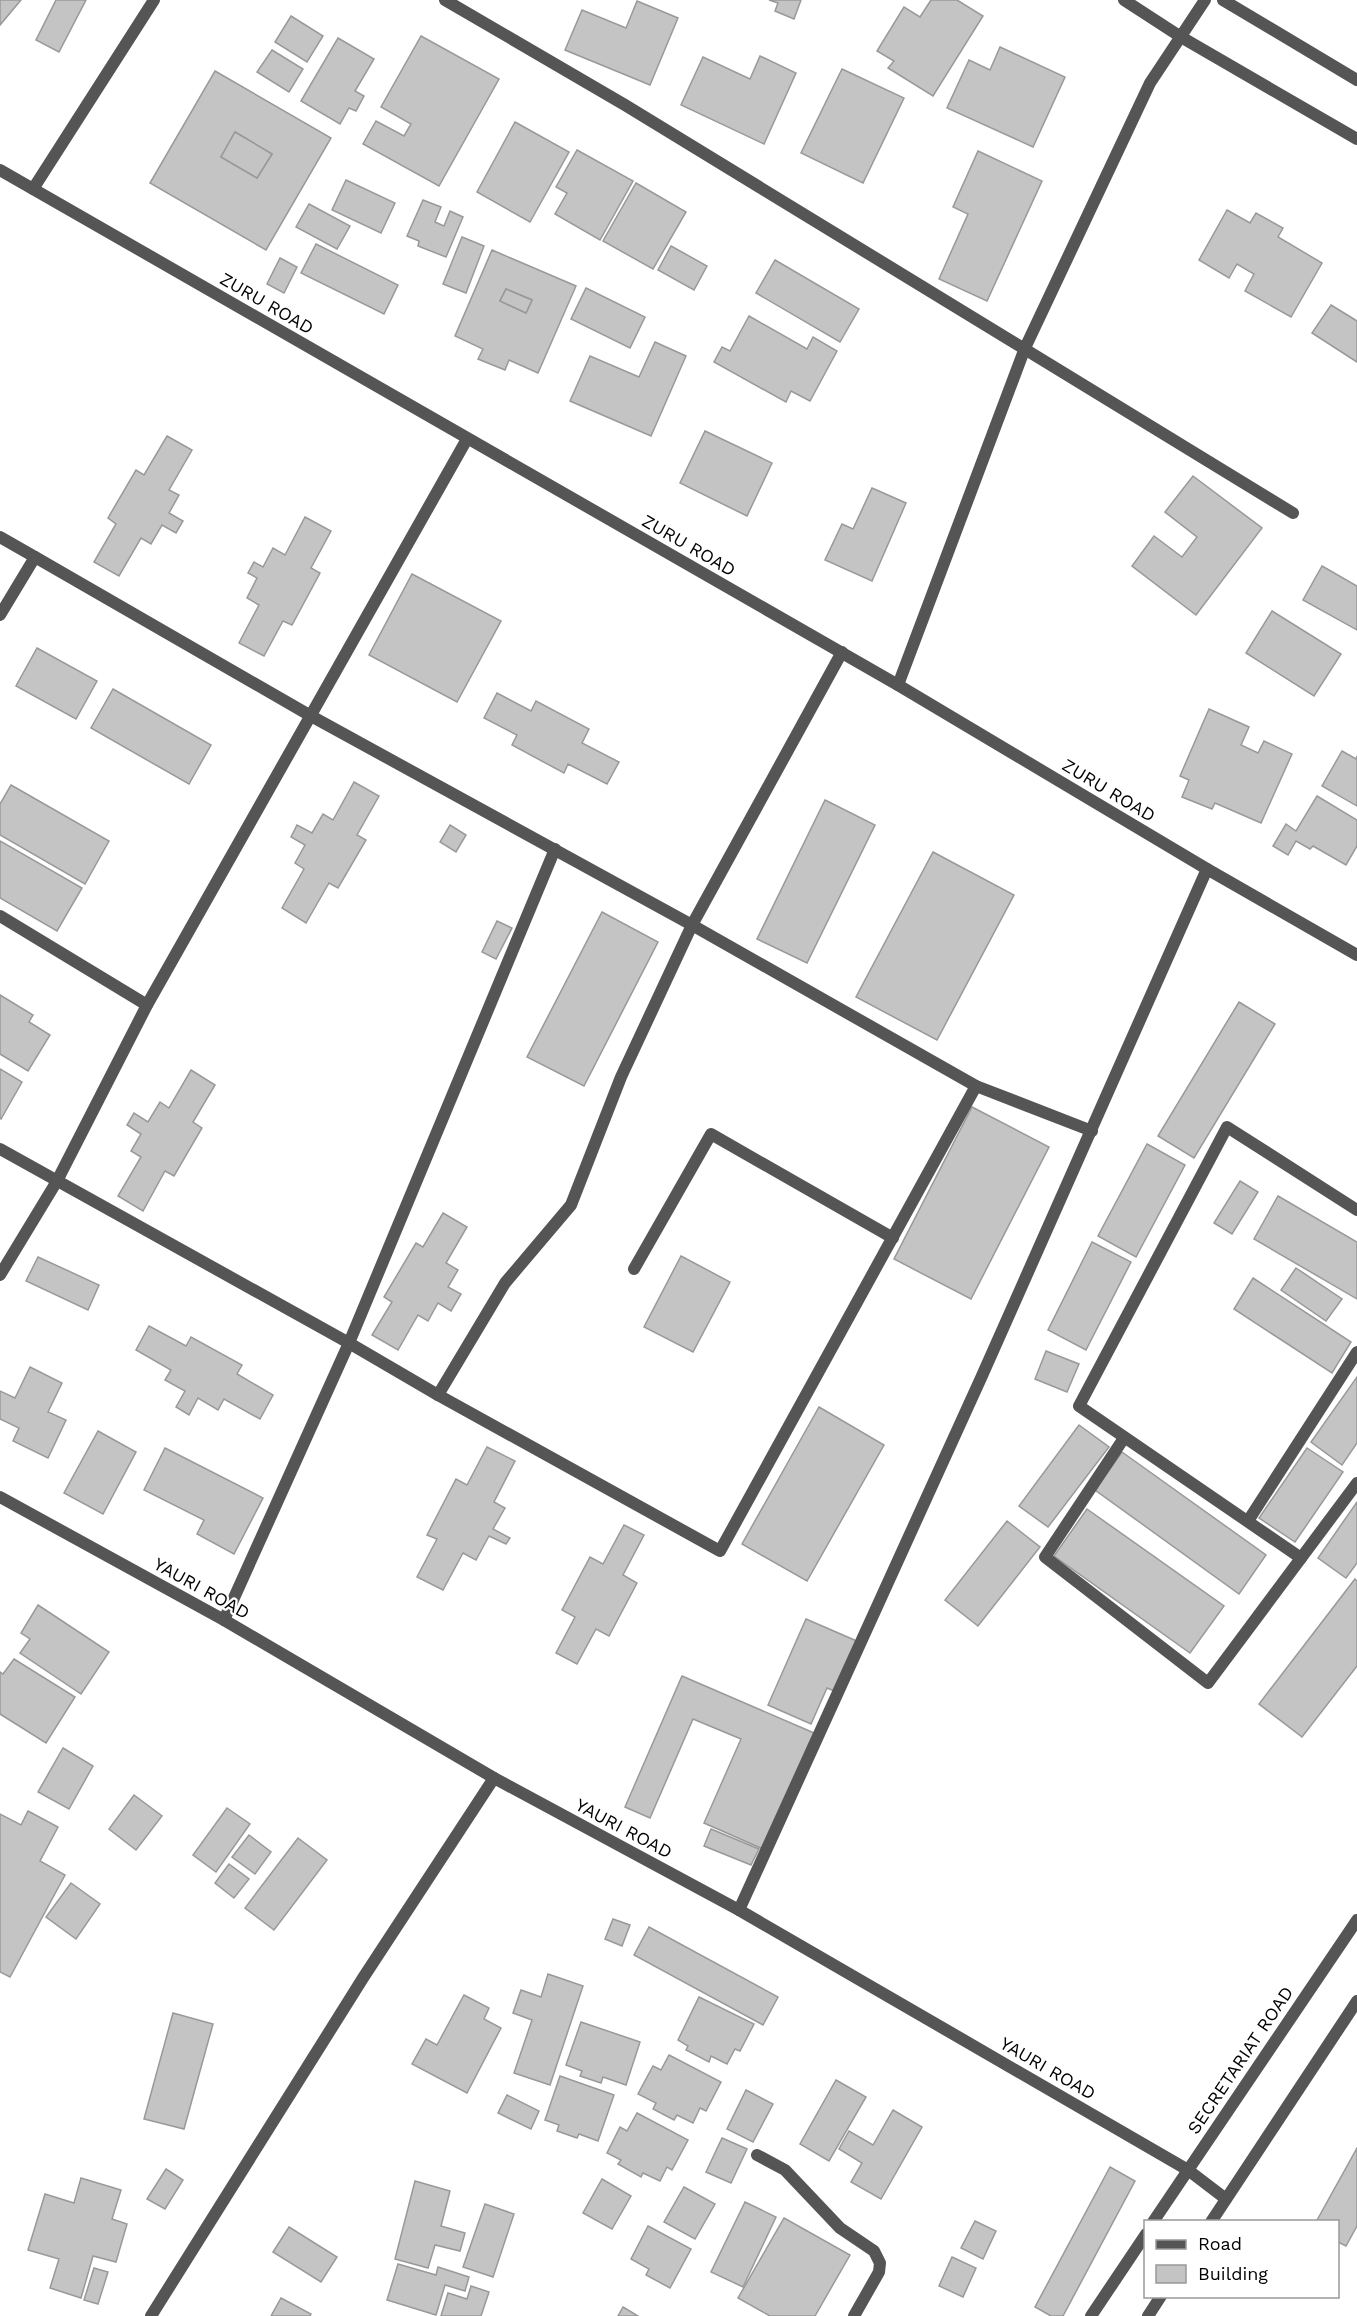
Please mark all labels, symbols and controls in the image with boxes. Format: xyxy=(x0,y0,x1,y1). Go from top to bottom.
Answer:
street label: ZURU ROAD xyxy=(216,268,318,338)
street label: ZURU ROAD xyxy=(638,510,740,580)
street label: ZURU ROAD xyxy=(1059,754,1159,826)
street label: YAURI ROAD xyxy=(150,1553,254,1623)
street label: YAURI ROAD xyxy=(572,1794,676,1862)
street label: SECRETARIAT ROAD xyxy=(1183,1982,1297,2138)
street label: YAURI ROAD xyxy=(997,2032,1099,2104)
legend xyxy=(1144,2220,1339,2298)
text: Road xyxy=(1198,2233,1242,2254)
text: Building xyxy=(1198,2263,1268,2284)

